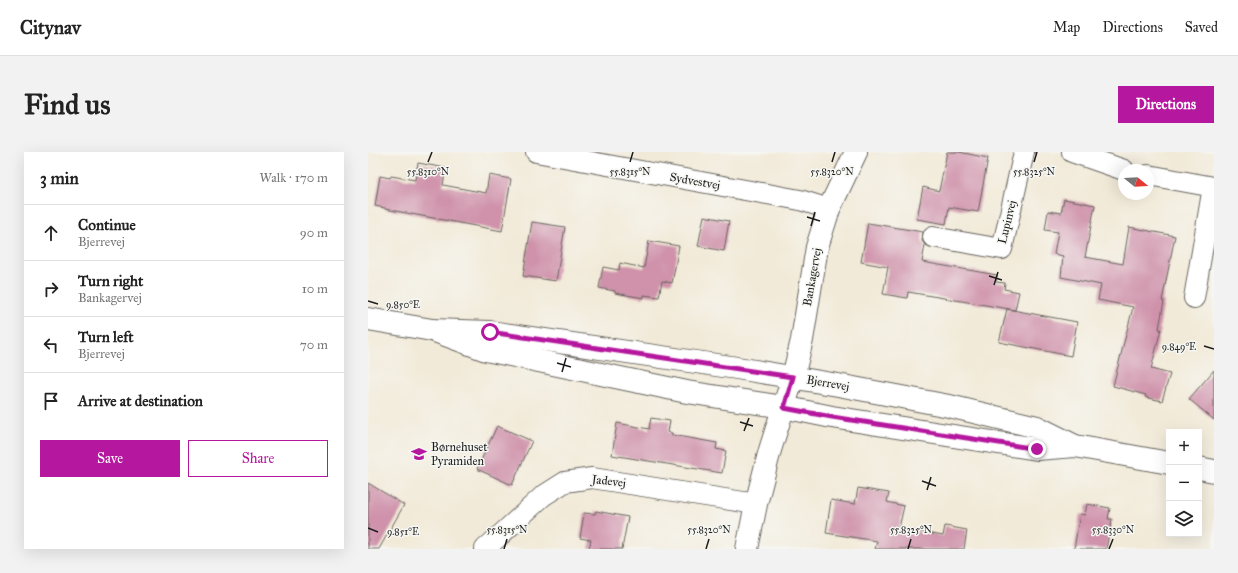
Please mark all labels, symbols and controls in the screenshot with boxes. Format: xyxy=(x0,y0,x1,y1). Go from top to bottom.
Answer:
text: Citynav xyxy=(20,16,81,39)
text: Map xyxy=(1053,19,1080,36)
text: Directions xyxy=(1102,19,1163,36)
text: Saved xyxy=(1185,19,1218,36)
button: Directions xyxy=(1118,86,1214,123)
text: Find us xyxy=(24,87,110,122)
north arrow xyxy=(1118,164,1154,200)
text: 55.8310°N xyxy=(407,166,450,178)
text: 55.8315°N xyxy=(609,166,651,178)
text: 55.8320°N xyxy=(810,166,854,178)
text: 55.8325°N xyxy=(1013,166,1056,178)
text: 3 min xyxy=(40,168,79,189)
text: Walk · 170 m xyxy=(259,170,328,186)
street label: Sydvestvej xyxy=(669,170,721,192)
street label: Lupinvej xyxy=(995,199,1019,245)
text: Continue xyxy=(78,216,136,234)
icon: ahead xyxy=(40,222,62,244)
text: 90 m xyxy=(300,225,328,241)
text: Bjerrevej xyxy=(78,234,125,250)
street label: Bankagervej xyxy=(800,247,825,307)
text: Turn right xyxy=(78,272,143,290)
icon: right xyxy=(40,278,62,300)
text: 10 m xyxy=(302,281,328,297)
text: Bankagervej xyxy=(78,290,142,306)
text: 9.850°E xyxy=(386,299,420,311)
route start xyxy=(481,323,499,341)
text: Turn left xyxy=(78,328,134,346)
icon: left xyxy=(40,334,62,356)
text: 70 m xyxy=(300,337,328,353)
text: 9.849°E xyxy=(1162,341,1196,353)
text: Bjerrevej xyxy=(78,346,125,362)
street label: Bjerrevej xyxy=(805,372,851,394)
icon: arrive xyxy=(40,390,62,412)
text: Arrive at destination xyxy=(78,392,203,410)
map controls xyxy=(1166,429,1202,537)
button: + xyxy=(1166,429,1202,465)
button: Save xyxy=(40,440,180,477)
button: Share xyxy=(188,440,328,477)
place label: Børnehuset Pyramiden xyxy=(431,440,488,468)
route end xyxy=(1028,440,1046,458)
school or university icon: Børnehuset Pyramiden xyxy=(410,445,428,463)
button: − xyxy=(1166,465,1202,501)
street label: Jadevej xyxy=(589,472,627,491)
button: layers xyxy=(1166,501,1202,537)
text: 55.8315°N xyxy=(486,524,528,536)
text: 55.8320°N xyxy=(687,524,731,536)
text: 55.8325°N xyxy=(890,524,933,536)
text: 55.8330°N xyxy=(1092,524,1135,536)
text: 9.851°E xyxy=(387,526,419,538)

